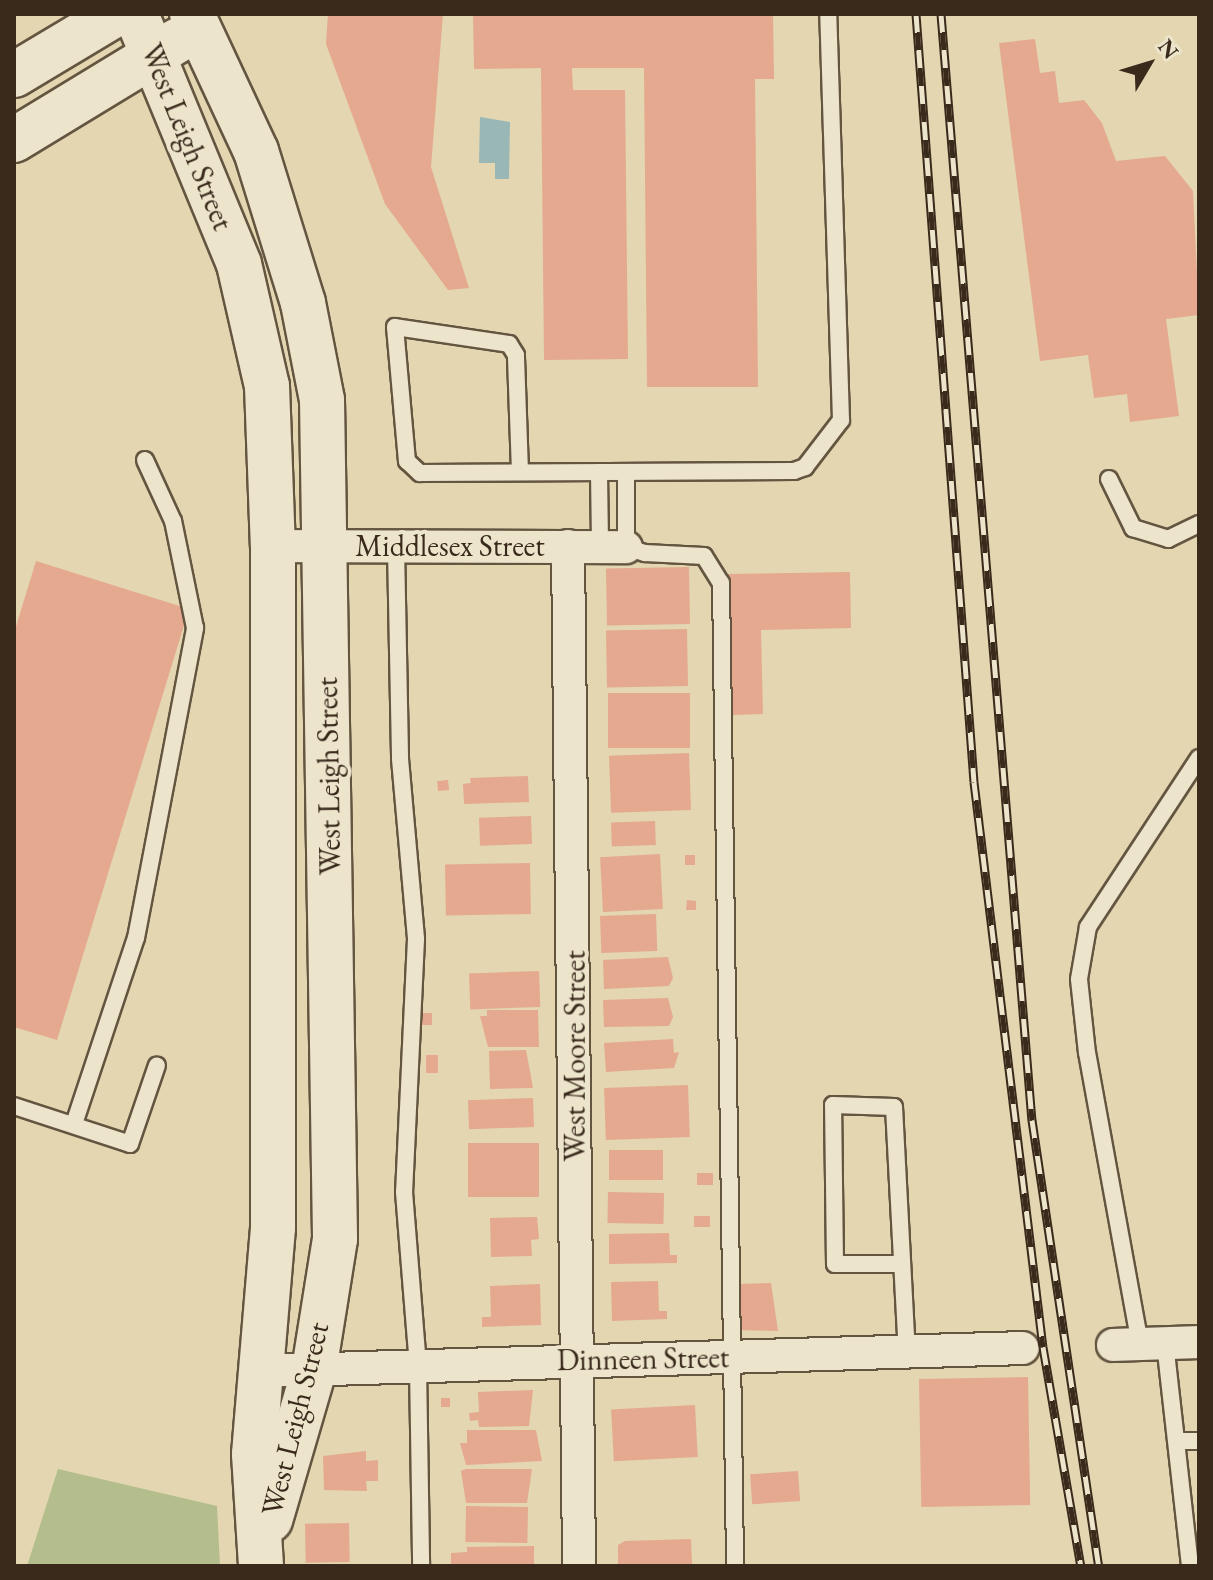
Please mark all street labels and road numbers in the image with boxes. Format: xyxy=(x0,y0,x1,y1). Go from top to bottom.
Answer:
street label: West Leigh Street xyxy=(133,38,241,236)
street label: Middlesex Street xyxy=(355,528,545,564)
street label: West Leigh Street xyxy=(309,677,349,875)
street label: West Moore Street xyxy=(557,950,593,1162)
street label: West Leigh Street xyxy=(254,1318,336,1520)
street label: Dinneen Street xyxy=(556,1339,730,1379)

